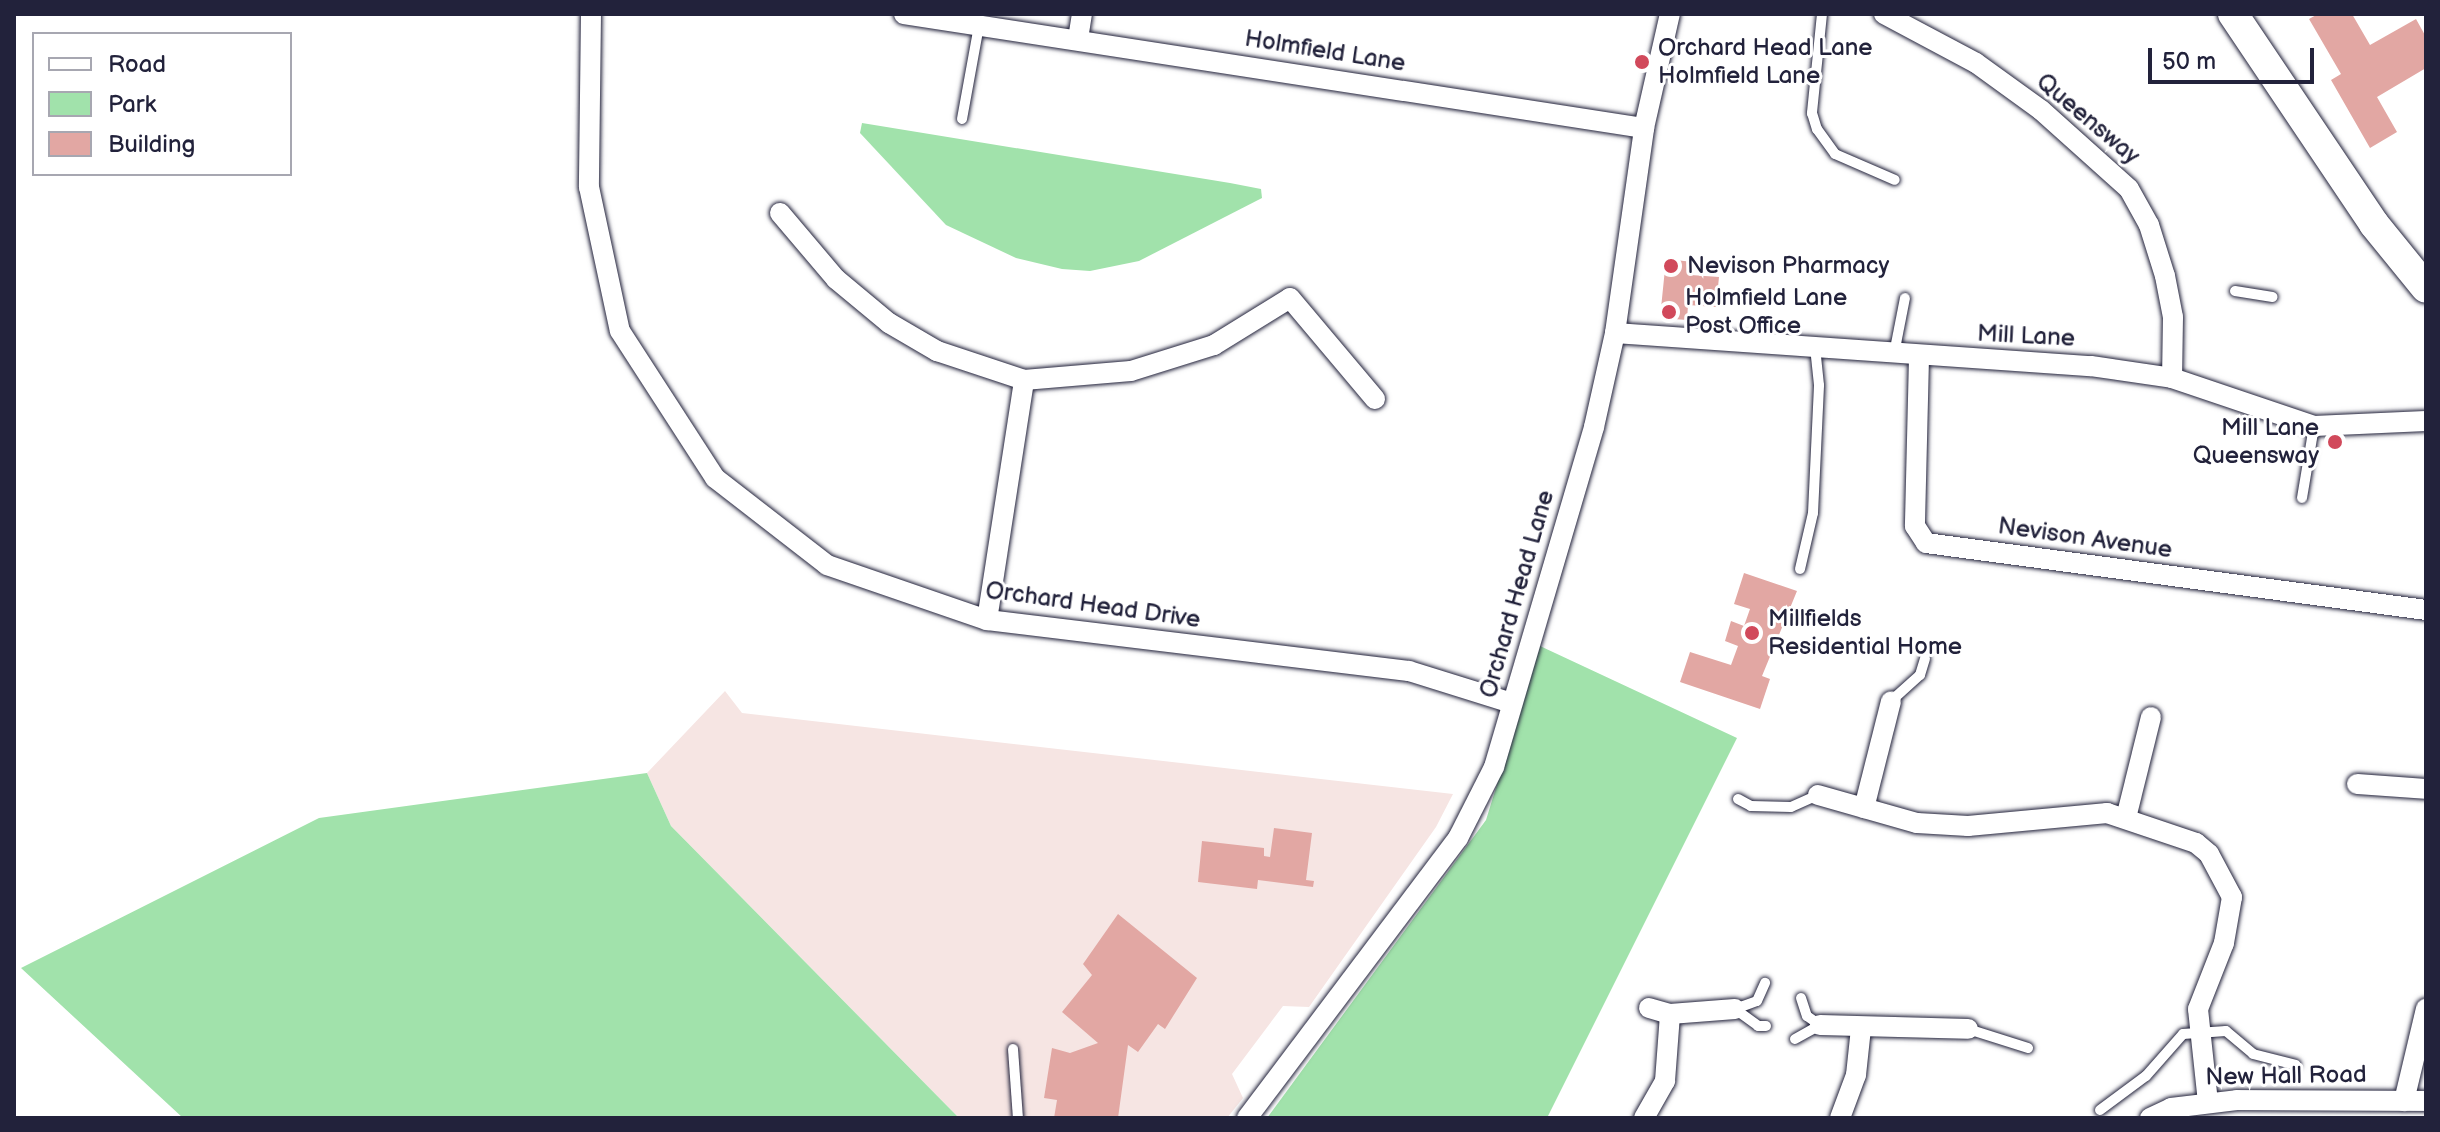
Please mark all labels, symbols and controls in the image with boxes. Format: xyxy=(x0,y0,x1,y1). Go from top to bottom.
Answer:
street label: Holmfield Lane xyxy=(1243,24,1407,78)
legend xyxy=(32,32,292,176)
scale bar xyxy=(2152,32,2318,82)
place label: Orchard Head Lane Holmfield Lane xyxy=(1658,34,1873,90)
text: 50 m xyxy=(2162,47,2216,76)
text: Road xyxy=(108,50,166,79)
marker: Orchard Head Lane Holmfield Lane xyxy=(1633,53,1651,71)
street label: Queensway xyxy=(2030,67,2146,171)
text: Park xyxy=(108,90,156,119)
text: Building xyxy=(108,130,195,159)
place label: Nevison Pharmacy xyxy=(1687,252,1889,280)
marker: Nevison Pharmacy xyxy=(1662,257,1680,275)
place label: Holmfield Lane Post Office xyxy=(1685,284,1847,340)
marker: Holmfield Lane Post Office xyxy=(1660,303,1678,321)
street label: Mill Lane xyxy=(1976,319,2076,353)
place label: Mill Lane Queensway xyxy=(2193,414,2319,470)
marker: Mill Lane Queensway xyxy=(2326,433,2344,451)
street label: Orchard Head Lane xyxy=(1474,487,1560,701)
street label: Nevison Avenue xyxy=(1996,512,2174,564)
street label: Orchard Head Drive xyxy=(984,576,1202,634)
place label: Millfields Residential Home xyxy=(1768,605,1962,661)
marker: Millfields Residential Home xyxy=(1743,624,1761,642)
street label: New Hall Road xyxy=(2205,1060,2367,1092)

